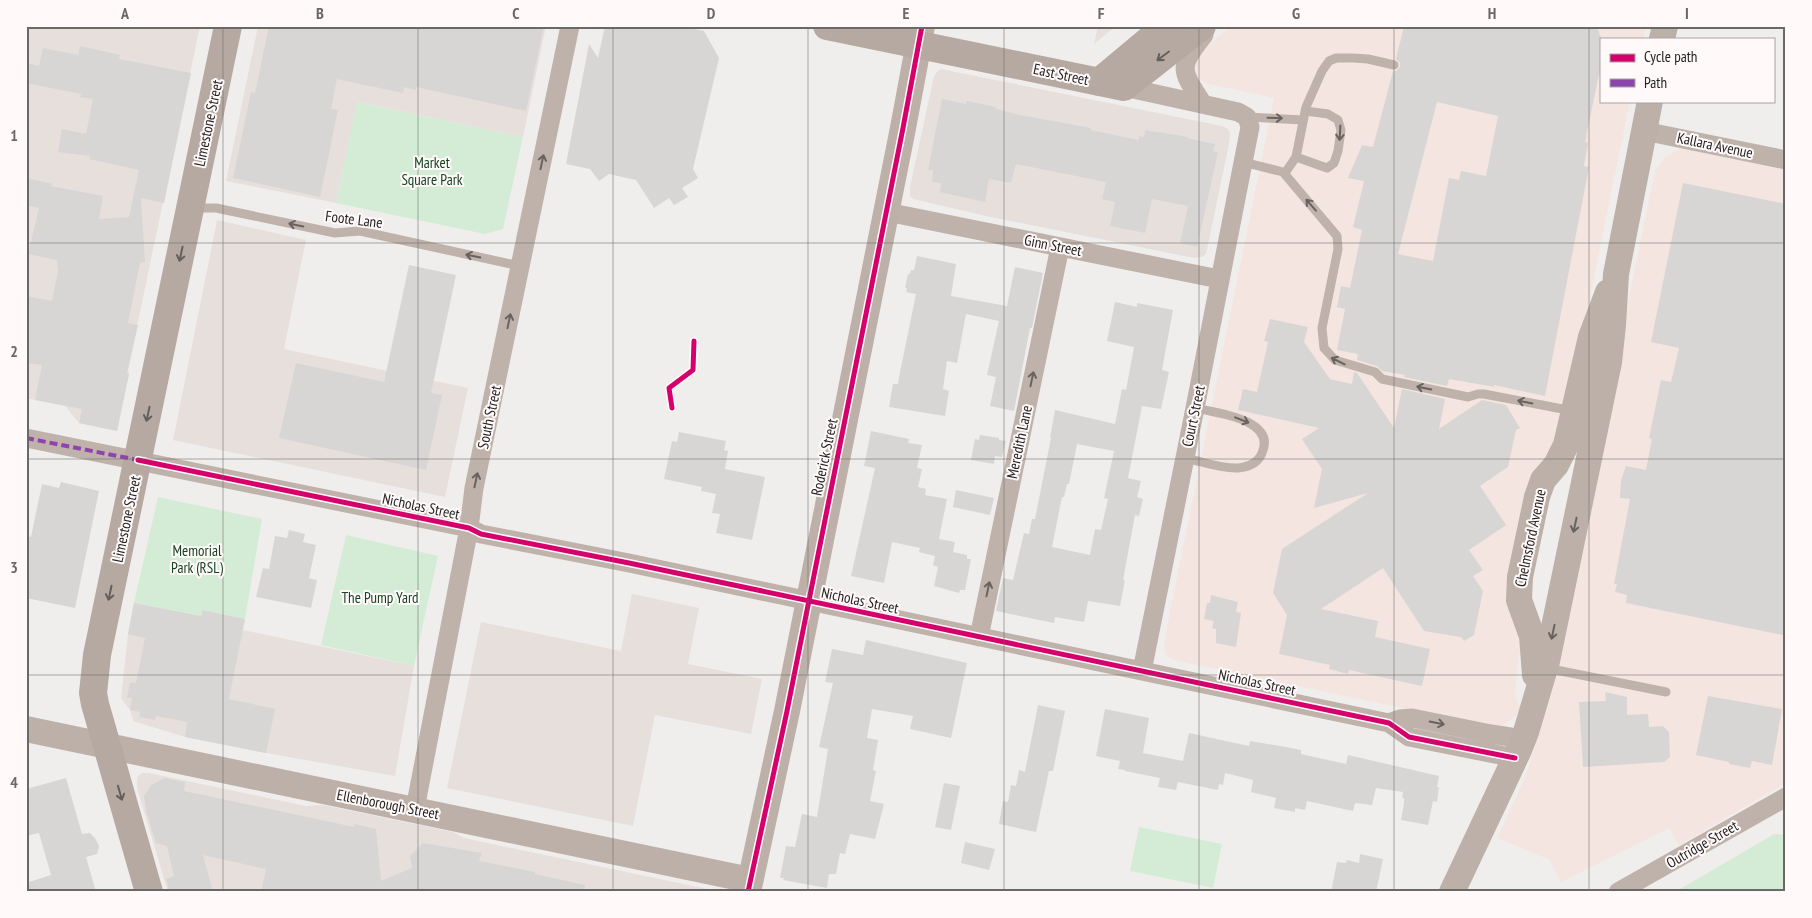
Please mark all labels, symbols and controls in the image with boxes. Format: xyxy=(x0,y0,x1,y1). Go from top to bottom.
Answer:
text: A xyxy=(120,3,130,23)
text: B xyxy=(316,3,324,23)
text: C xyxy=(512,3,520,23)
text: D xyxy=(707,3,716,23)
text: E xyxy=(903,3,910,23)
text: F xyxy=(1098,3,1105,23)
text: G xyxy=(1292,3,1300,23)
text: H xyxy=(1488,3,1496,23)
text: I xyxy=(1685,3,1689,23)
legend xyxy=(1600,38,1774,102)
text: Cycle path xyxy=(1644,47,1697,66)
one-way arrow xyxy=(1156,51,1170,61)
street label: East Street xyxy=(1032,59,1090,89)
text: Path xyxy=(1644,73,1667,92)
street label: Limestone Street xyxy=(190,78,226,168)
one-way arrow xyxy=(1266,113,1283,123)
text: 1 xyxy=(10,125,18,145)
one-way arrow xyxy=(1336,125,1345,141)
street label: Kallara Avenue xyxy=(1675,128,1755,162)
park label: Market Square Park xyxy=(401,153,463,189)
one-way arrow xyxy=(538,154,547,170)
one-way arrow xyxy=(1305,199,1316,212)
street label: Foote Lane xyxy=(324,206,384,232)
one-way arrow xyxy=(289,219,305,229)
street label: Ginn Street xyxy=(1023,230,1083,260)
one-way arrow xyxy=(176,246,185,262)
one-way arrow xyxy=(465,250,481,260)
one-way arrow xyxy=(505,313,514,329)
text: 2 xyxy=(10,341,18,361)
one-way arrow xyxy=(1331,355,1346,365)
one-way arrow xyxy=(1028,371,1037,387)
one-way arrow xyxy=(1417,383,1433,392)
street label: South Street xyxy=(473,384,505,450)
street label: Court Street xyxy=(1177,384,1209,448)
one-way arrow xyxy=(1518,396,1534,406)
street label: Meredith Lane xyxy=(1002,404,1036,480)
one-way arrow xyxy=(143,405,152,421)
one-way arrow xyxy=(1234,416,1249,425)
street label: Roderick Street xyxy=(807,417,841,497)
one-way arrow xyxy=(471,472,481,488)
street label: Limestone Street xyxy=(108,474,144,564)
street label: Chelmsford Avenue xyxy=(1510,487,1550,589)
street label: Nicholas Street xyxy=(381,489,461,523)
one-way arrow xyxy=(1570,516,1579,532)
park label: Memorial Park (RSL) xyxy=(171,541,223,577)
text: 3 xyxy=(10,557,18,577)
one-way arrow xyxy=(984,582,993,598)
street label: Nicholas Street xyxy=(820,583,900,617)
one-way arrow xyxy=(105,585,115,601)
park label: The Pump Yard xyxy=(341,588,419,607)
one-way arrow xyxy=(1548,624,1557,640)
street label: Nicholas Street xyxy=(1217,665,1297,699)
one-way arrow xyxy=(1428,719,1444,729)
text: 4 xyxy=(10,772,18,792)
one-way arrow xyxy=(116,784,126,800)
street label: Ellenborough Street xyxy=(335,785,441,823)
street label: Outridge Street xyxy=(1663,816,1741,872)

